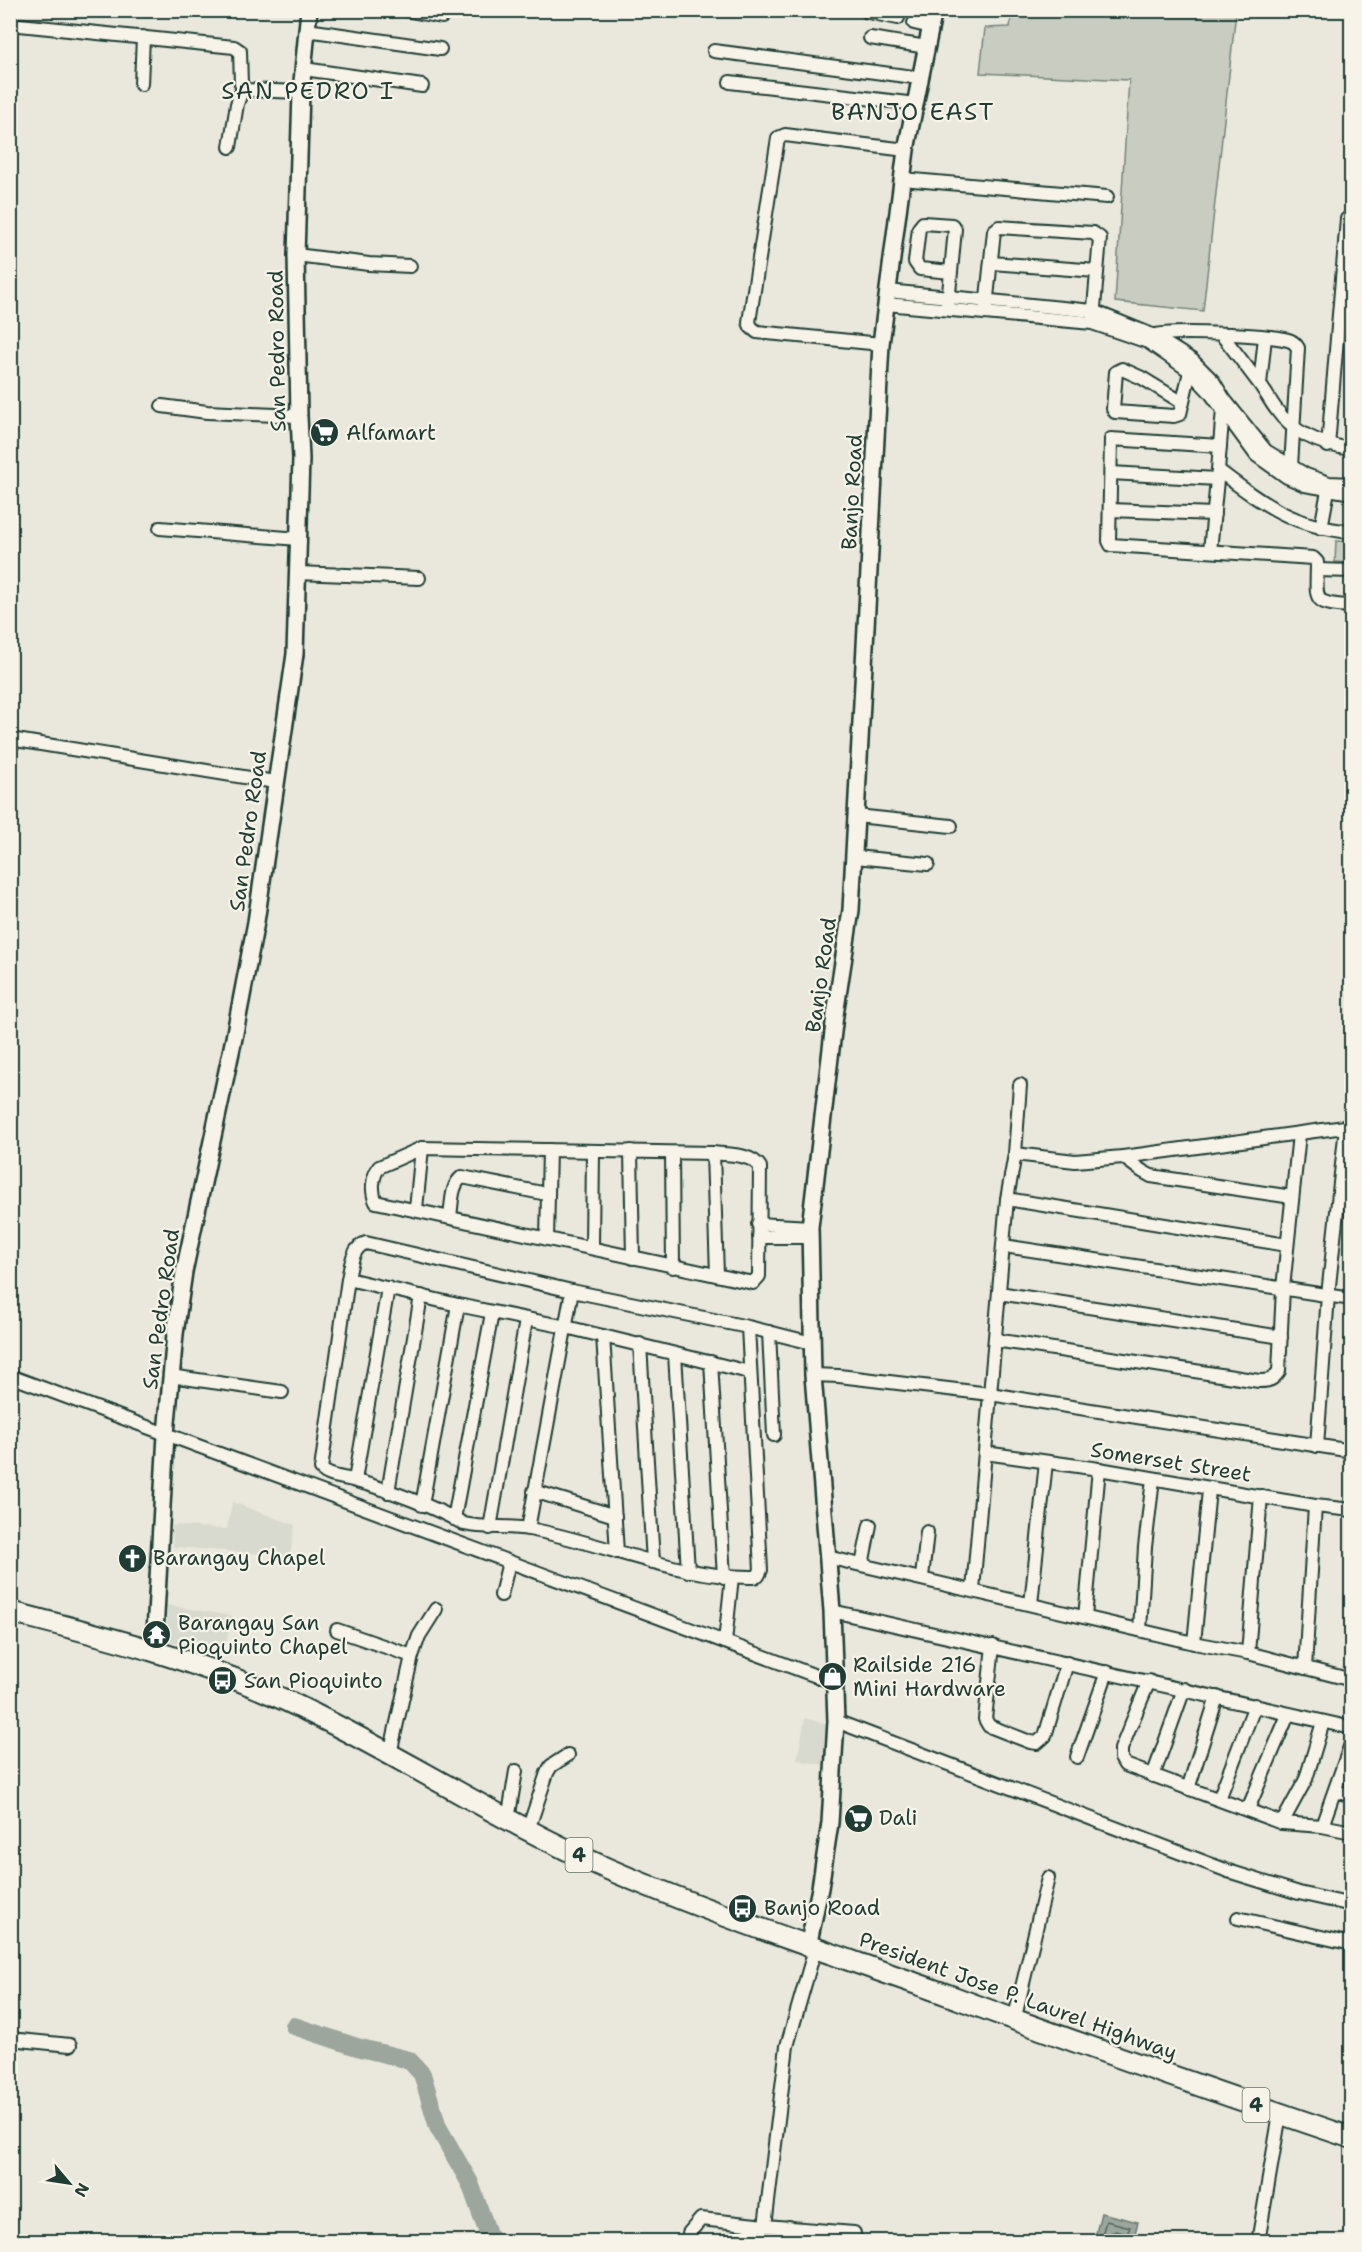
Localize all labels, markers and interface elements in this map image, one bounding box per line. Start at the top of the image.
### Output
district label: SAN PEDRO I [221,75,395,107]
district label: BANJO EAST [831,96,995,128]
street label: San Pedro Road [262,270,292,432]
supermarket icon: Alfamart [309,417,341,449]
place label: Alfamart [346,419,436,447]
street label: Banjo Road [835,433,869,551]
street label: San Pedro Road [223,749,273,913]
street label: Banjo Road [799,916,843,1034]
street label: San Pedro Road [136,1227,186,1391]
street label: Somerset Street [1089,1435,1253,1489]
church icon: Barangay Chapel [116,1542,148,1574]
place label: Barangay Chapel [153,1544,326,1572]
place label: Barangay San Pioquinto Chapel [178,1609,348,1661]
temple icon: Barangay San Pioquinto Chapel [141,1619,173,1651]
place label: Railside 216 Mini Hardware [853,1651,1006,1703]
shop icon: Railside 216 Mini Hardware [816,1661,848,1693]
bus stop icon: San Pioquinto [207,1665,239,1697]
place label: San Pioquinto [244,1667,383,1695]
supermarket icon: Dali [842,1802,874,1834]
place label: Dali [879,1804,918,1832]
road number: 4 [566,1838,592,1872]
bus stop icon: Banjo Road [727,1892,759,1924]
place label: Banjo Road [764,1894,880,1922]
street label: President Jose P. Laurel Highway [855,1925,1181,2067]
road number: 4 [1242,2088,1270,2122]
north arrow [39,2153,99,2213]
text: N [69,2179,94,2201]

